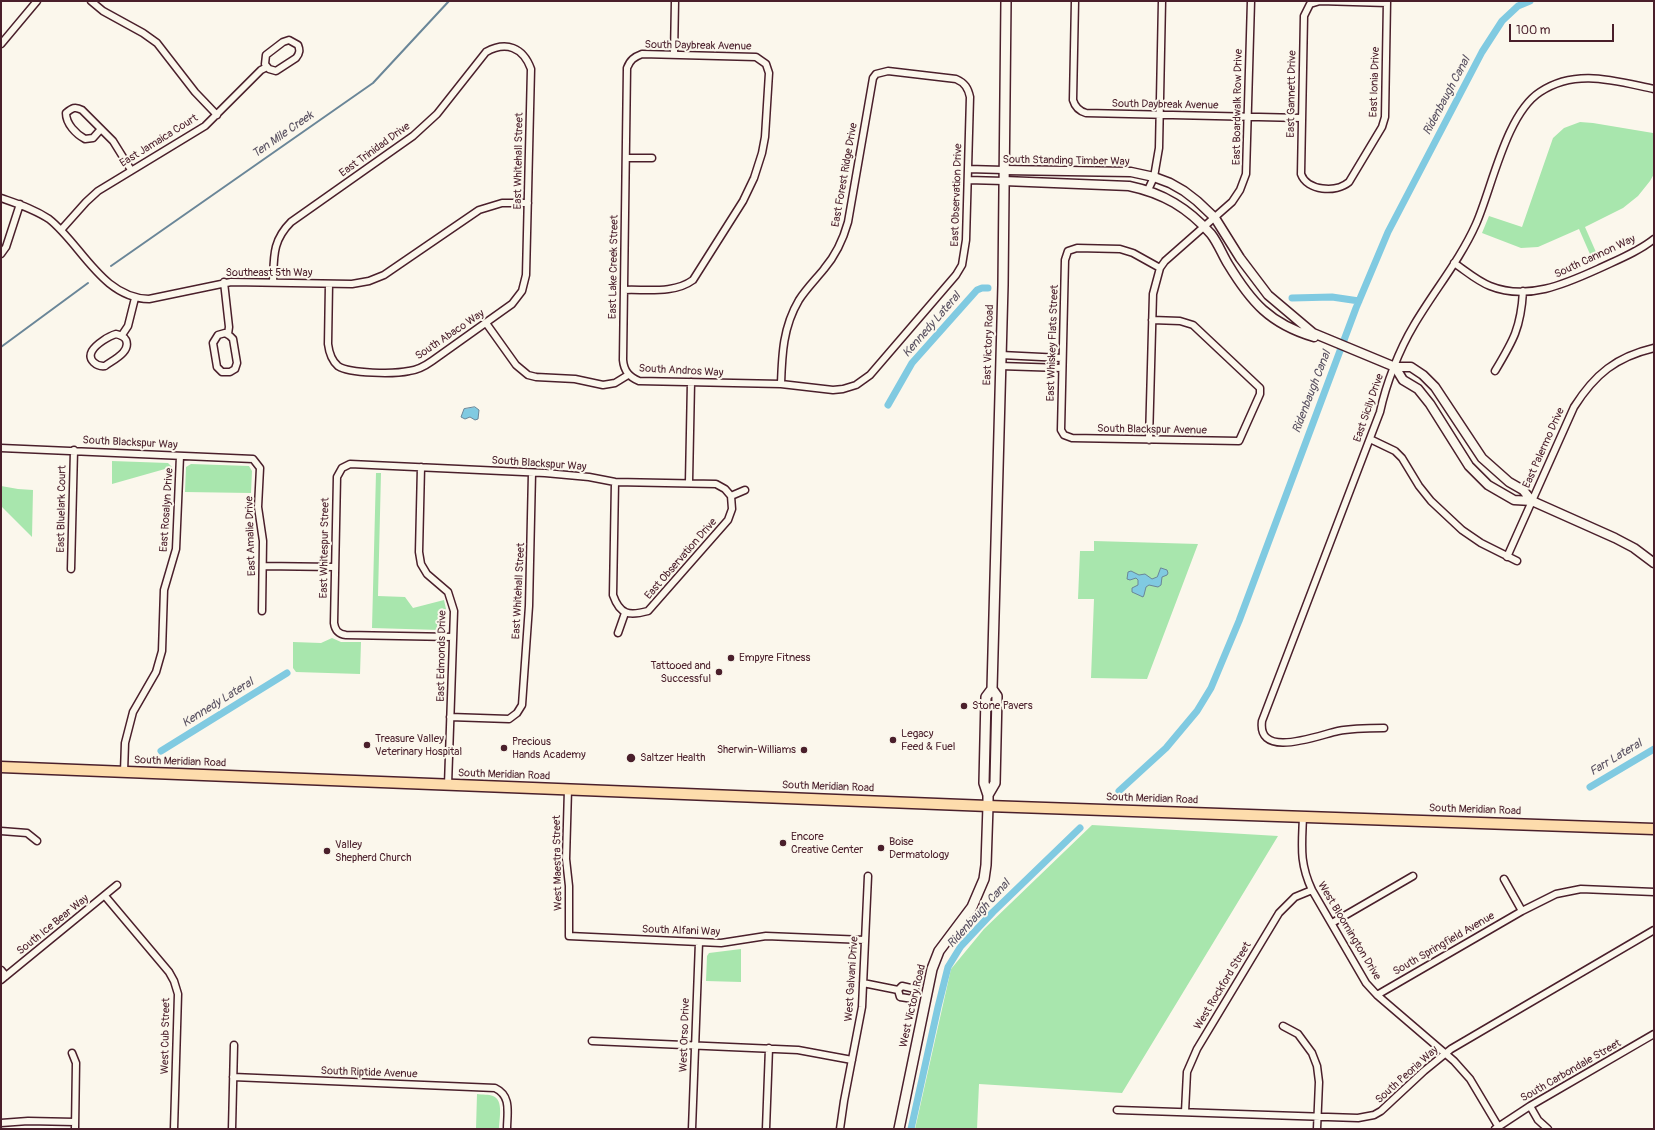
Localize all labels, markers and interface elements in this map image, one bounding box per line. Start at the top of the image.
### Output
scale bar [1511,16,1616,42]
text: 100 m [1516,23,1550,38]
street label: South Daybreak Avenue [644,38,752,54]
street label: East Ionia Drive [1367,46,1383,118]
street label: East Boardwalk Row Drive [1230,49,1246,165]
street label: East Gannett Drive [1285,50,1299,138]
water label: Ridenbaugh Canal [1420,54,1474,138]
street label: South Daybreak Avenue [1111,97,1219,113]
water label: Ten Mile Creek [250,109,316,161]
street label: East Jamaica Court [118,112,200,170]
street label: East Whitehall Street [512,113,526,209]
street label: East Trinidad Drive [337,120,413,180]
street label: East Forest Ridge Drive [829,122,861,228]
street label: East Observation Drive [949,143,965,247]
street label: South Standing Timber Way [1002,153,1130,169]
street label: East Lake Creek Street [606,215,622,319]
street label: South Cannon Way [1552,232,1638,282]
street label: Southeast 5th Way [226,266,312,280]
street label: East Whiskey Flats Street [1044,284,1062,402]
water label: Kennedy Lateral [900,290,964,360]
street label: East Victory Road [981,304,997,386]
street label: South Abaco Way [413,307,487,363]
water label: Ridenbaugh Canal [1290,349,1334,435]
street label: South Andros Way [638,362,724,380]
street label: East Sicily Drive [1351,372,1387,444]
street label: East Palermo Drive [1520,406,1568,490]
street label: South Blackspur Avenue [1097,422,1207,438]
street label: South Blackspur Way [82,434,178,452]
street label: South Blackspur Way [491,454,587,474]
street label: East Bluelark Court [55,465,69,553]
street label: East Rosalyn Drive [157,467,177,553]
street label: East Amalie Drive [243,496,259,576]
street label: East Whitespur Street [318,497,332,599]
street label: East Observation Drive [642,516,720,602]
street label: East Whitehall Street [510,542,528,640]
street label: East Edmonds Drive [435,610,449,702]
place label: Empyre Fitness [739,651,810,665]
marker: Empyre Fitness [726,653,736,663]
place label: Tattooed and Successful [650,659,711,685]
marker: Tattooed and Successful [714,667,724,677]
water label: Kennedy Lateral [180,675,256,731]
place label: Stone Pavers [972,699,1033,713]
marker: Stone Pavers [959,701,969,711]
place label: Legacy Feed & Fuel [901,727,955,753]
place label: Treasure Valley Veterinary Hospital [375,732,462,758]
place label: Precious Hands Academy [512,735,586,761]
marker: Legacy Feed & Fuel [888,735,898,745]
water label: Farr Lateral [1587,737,1645,779]
marker: Treasure Valley Veterinary Hospital [362,740,372,750]
marker: Precious Hands Academy [499,743,509,753]
place label: Sherwin-Williams [717,743,796,757]
marker: Sherwin-Williams [799,745,809,755]
place label: Saltzer Health [640,751,705,765]
marker: Saltzer Health [625,752,637,764]
street label: South Meridian Road [134,754,226,770]
street label: South Meridian Road [458,767,550,783]
street label: South Meridian Road [782,779,874,795]
street label: South Meridian Road [1106,791,1198,807]
street label: South Meridian Road [1429,802,1521,818]
street label: West Maestra Street [551,815,565,911]
place label: Encore Creative Center [791,830,863,856]
place label: Boise Dermatology [889,835,949,861]
place label: Valley Shepherd Church [335,838,411,864]
marker: Encore Creative Center [778,838,788,848]
marker: Boise Dermatology [876,843,886,853]
marker: Valley Shepherd Church [322,846,332,856]
water label: Ridenbaugh Canal [945,877,1013,951]
street label: West Bloomington Drive [1314,879,1384,983]
street label: South Ice Bear Way [14,892,92,958]
street label: South Springfield Avenue [1391,910,1497,978]
street label: South Alfani Way [642,923,720,939]
street label: West Galvani Drive [842,936,862,1022]
street label: West Rockford Street [1192,940,1254,1032]
street label: West Victory Road [897,963,929,1049]
street label: West Cub Street [159,998,173,1074]
street label: West Orso Drive [677,998,693,1072]
street label: South Carbondale Street [1518,1037,1624,1105]
street label: South Peoria Way [1373,1043,1441,1107]
street label: South Riptide Avenue [320,1065,418,1081]

